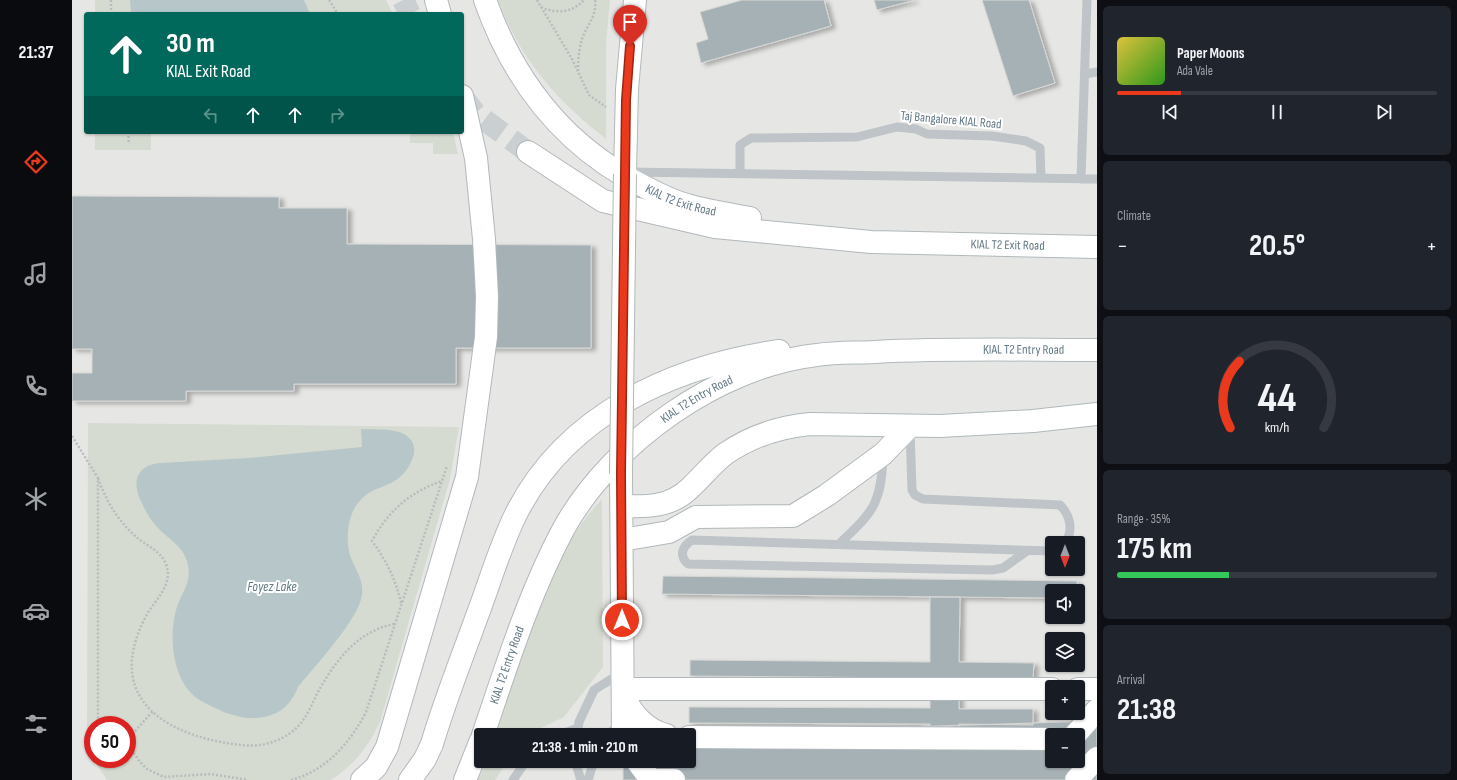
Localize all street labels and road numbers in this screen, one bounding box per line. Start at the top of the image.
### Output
street label: Taj Bangalore KIAL Road [900,108,1002,132]
street label: KIAL T2 Exit Road [643,181,717,220]
street label: KIAL T2 Exit Road [971,236,1045,254]
street label: KIAL T2 Entry Road [983,341,1064,358]
street label: KIAL T2 Entry Road [657,372,735,427]
street label: KIAL T2 Entry Road [486,624,528,706]

